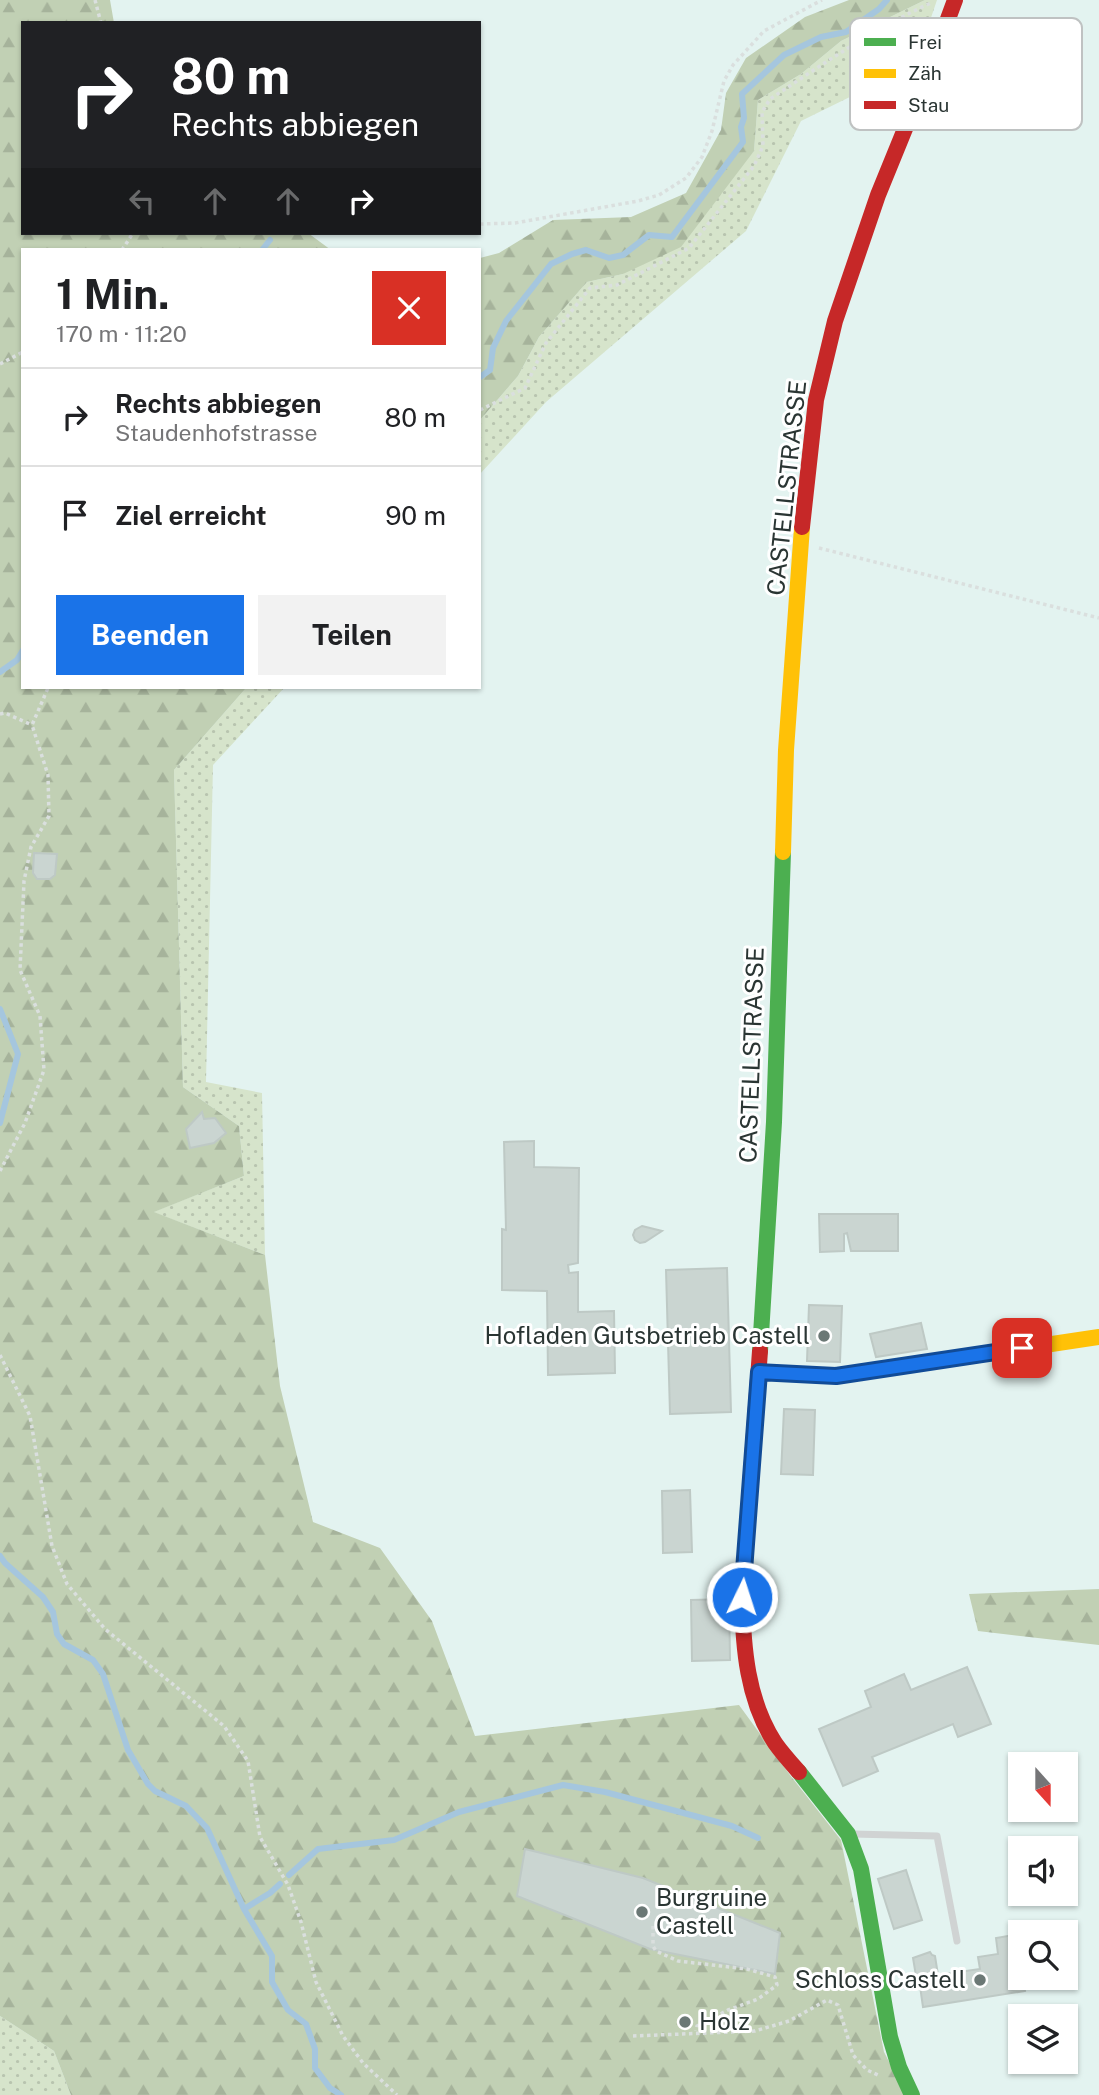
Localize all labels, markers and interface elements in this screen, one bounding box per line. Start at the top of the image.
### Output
legend [850,18,1082,130]
text: Frei [908,31,942,53]
text: 80 m [171,47,290,105]
icon: right [56,49,147,140]
text: Zäh [908,62,942,84]
text: Stau [908,94,949,116]
text: Rechts abbiegen [171,106,419,143]
icon: left [123,182,161,220]
icon: ahead [196,182,234,220]
icon: ahead [269,182,307,220]
icon: right [342,182,380,220]
text: 1 Min. [56,269,170,318]
button: close [372,271,446,345]
text: 170 m · 11:20 [56,320,187,347]
street label: CASTELLSTRASSE [761,379,811,597]
text: Rechts abbiegen [115,388,321,419]
icon: right [56,398,94,436]
text: 80 m [385,402,446,433]
text: Staudenhofstrasse [115,419,317,446]
icon: arrive [56,496,94,534]
text: Ziel erreicht [115,500,267,531]
text: 90 m [385,500,446,531]
button: Beenden [56,595,244,675]
button: Teilen [258,595,446,675]
street label: CASTELLSTRASSE [733,947,769,1163]
pin [992,1318,1052,1378]
place label: Hofladen Gutsbetrieb Castell [485,1321,810,1349]
marker: Hofladen Gutsbetrieb Castell [816,1328,832,1344]
icon: arrive [1003,1329,1041,1367]
position arrow [705,1560,779,1634]
north arrow [1008,1752,1078,1822]
map controls [1008,1752,1078,2074]
button: sound [1008,1836,1078,1906]
place label: Burgruine Castell [656,1883,767,1939]
marker: Burgruine Castell [634,1904,650,1920]
button: search [1008,1920,1078,1990]
place label: Schloss Castell [795,1965,966,1993]
marker: Schloss Castell [972,1972,988,1988]
button: layers [1008,2004,1078,2074]
place label: Holz [699,2007,750,2035]
marker: Holz [677,2014,693,2030]

